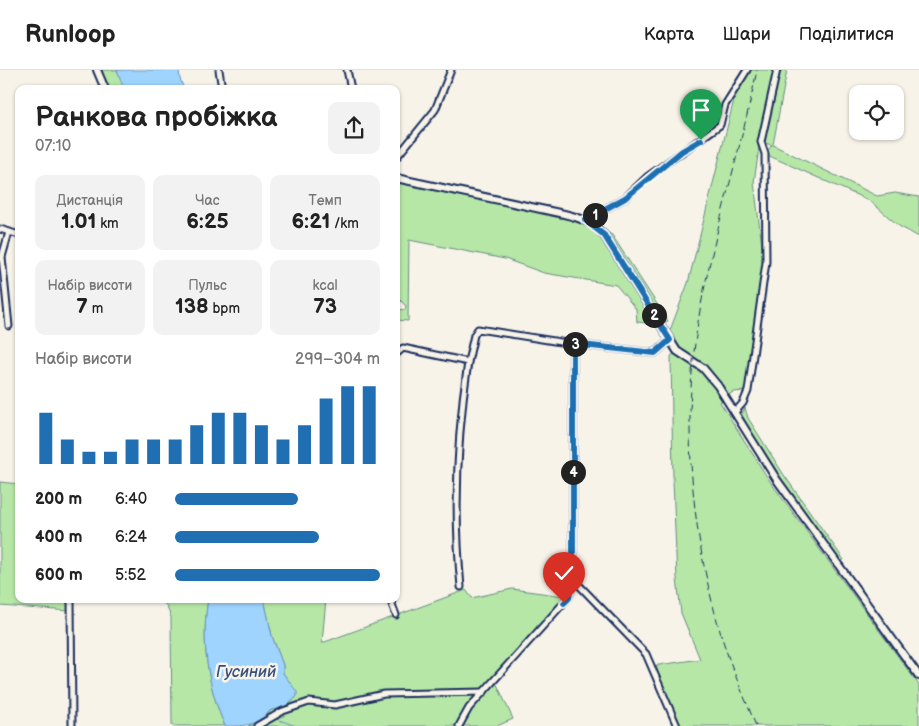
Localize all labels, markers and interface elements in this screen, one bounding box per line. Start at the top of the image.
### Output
text: Runloop [25,20,115,49]
text: Карта [644,24,694,45]
text: Шари [722,24,771,45]
text: Поділитися [799,24,894,45]
map controls [849,85,904,140]
button: locate [849,85,904,140]
pin [680,89,722,140]
icon: arrive [687,96,715,124]
text: Ранкова пробіжка [35,101,277,134]
button: share [328,102,380,154]
text: 07:10 [35,137,71,156]
text: Дистанція [57,192,123,209]
text: Час [195,192,220,209]
text: Темп [309,192,342,209]
pin: 1 [582,202,608,228]
text: 1 [593,207,598,224]
text: 1.01 [61,209,96,234]
text: 6:25 [186,209,229,234]
text: 6:21 [292,209,330,234]
text: km [96,215,119,232]
text: /km [330,215,359,232]
text: Набір висоти [47,277,132,294]
text: Пульс [188,277,227,294]
text: kcal [313,277,338,294]
text: 7 [76,294,88,319]
text: 138 [175,294,209,319]
text: 73 [313,294,337,319]
text: m [88,300,103,317]
text: bpm [209,300,240,317]
pin: 2 [642,302,666,328]
text: 2 [650,307,659,324]
pin: 3 [562,332,588,356]
text: 3 [571,336,580,353]
text: Набір висоти [35,350,132,369]
text: 299–304 m [295,350,380,369]
pin: 4 [560,460,586,484]
text: 4 [569,464,578,481]
text: 200 m [35,490,82,509]
text: 6:40 [115,490,147,509]
text: 400 m [35,528,82,547]
text: 6:24 [115,528,147,547]
pin [543,552,585,603]
icon: check [550,559,578,587]
text: 600 m [35,566,83,585]
text: 5:52 [115,566,146,585]
water label: Гусиний [216,663,276,682]

